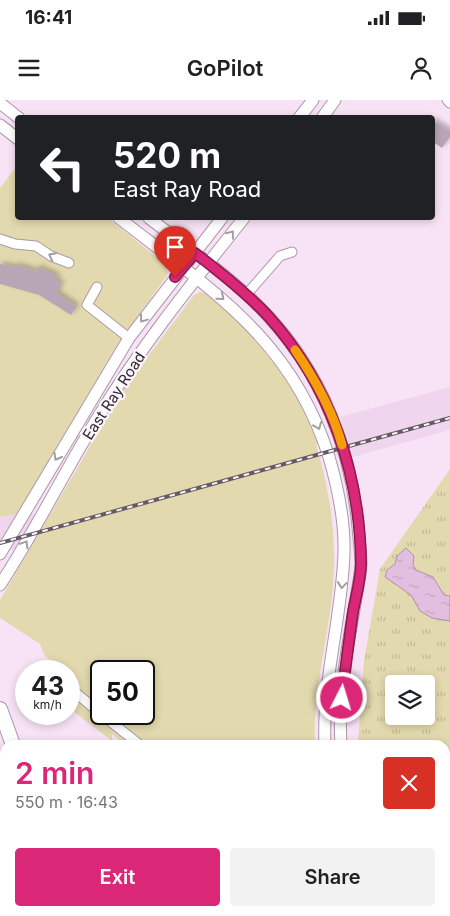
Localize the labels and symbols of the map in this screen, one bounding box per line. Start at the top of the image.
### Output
pin [154,226,196,277]
one-way arrow [226,231,234,240]
one-way arrow [49,252,58,262]
one-way arrow [216,292,225,301]
one-way arrow [140,313,149,323]
street label: East Ray Road [78,348,149,443]
one-way arrow [312,421,322,430]
one-way arrow [54,451,64,460]
one-way arrow [19,540,29,549]
one-way arrow [336,581,347,589]
speed limit sign: 50 [90,660,155,725]
position arrow [315,671,367,723]

